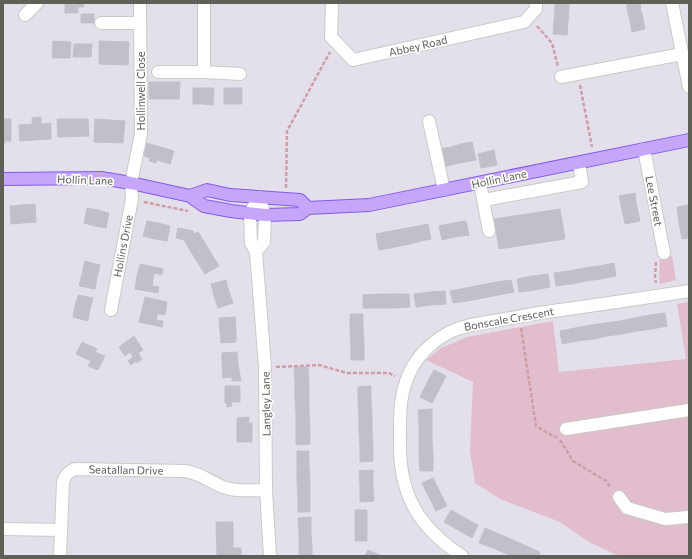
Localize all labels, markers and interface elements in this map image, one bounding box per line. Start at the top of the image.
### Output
street label: Abbey Road [387,32,448,59]
street label: Hollinwell Close [134,51,147,131]
street label: Hollin Lane [470,166,528,191]
street label: Hollin Lane [57,172,113,187]
street label: Lee Street [643,175,666,228]
street label: Hollins Drive [110,213,135,278]
street label: Bonscale Crescent [463,304,556,333]
street label: Langley Lane [258,371,273,436]
street label: Seatallan Drive [89,462,164,477]

